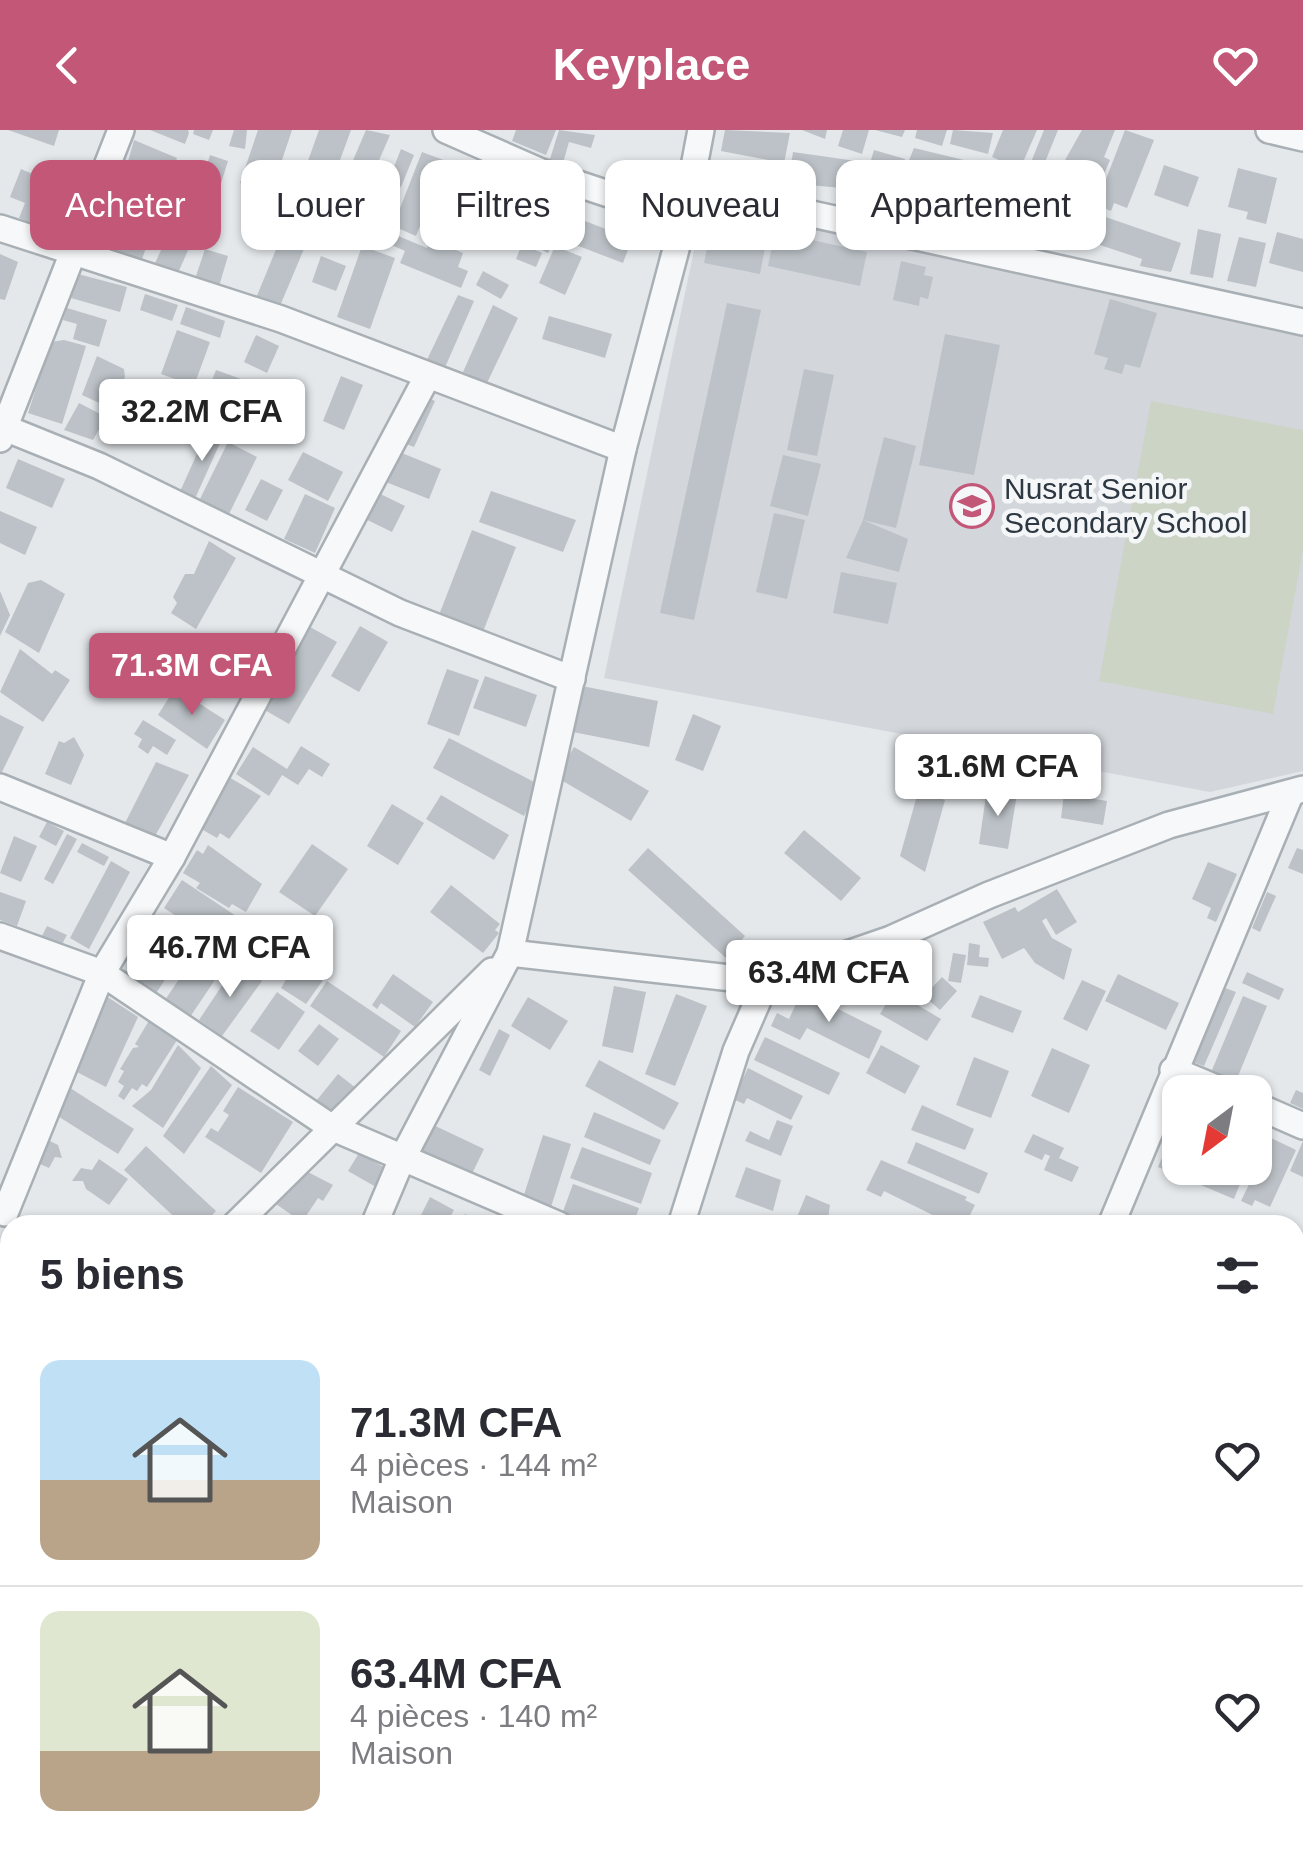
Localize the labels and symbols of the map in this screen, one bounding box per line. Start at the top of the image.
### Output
pin: 32.2M CFA [88,379,316,464]
place label: Nusrat Senior Secondary School [1004,472,1248,539]
school or university icon: Nusrat Senior Secondary School [949,483,995,529]
pin: 71.3M CFA [78,633,306,718]
pin: 31.6M CFA [884,734,1112,819]
pin: 46.7M CFA [116,915,344,1000]
pin: 63.4M CFA [715,940,943,1025]
north arrow [1162,1075,1272,1185]

